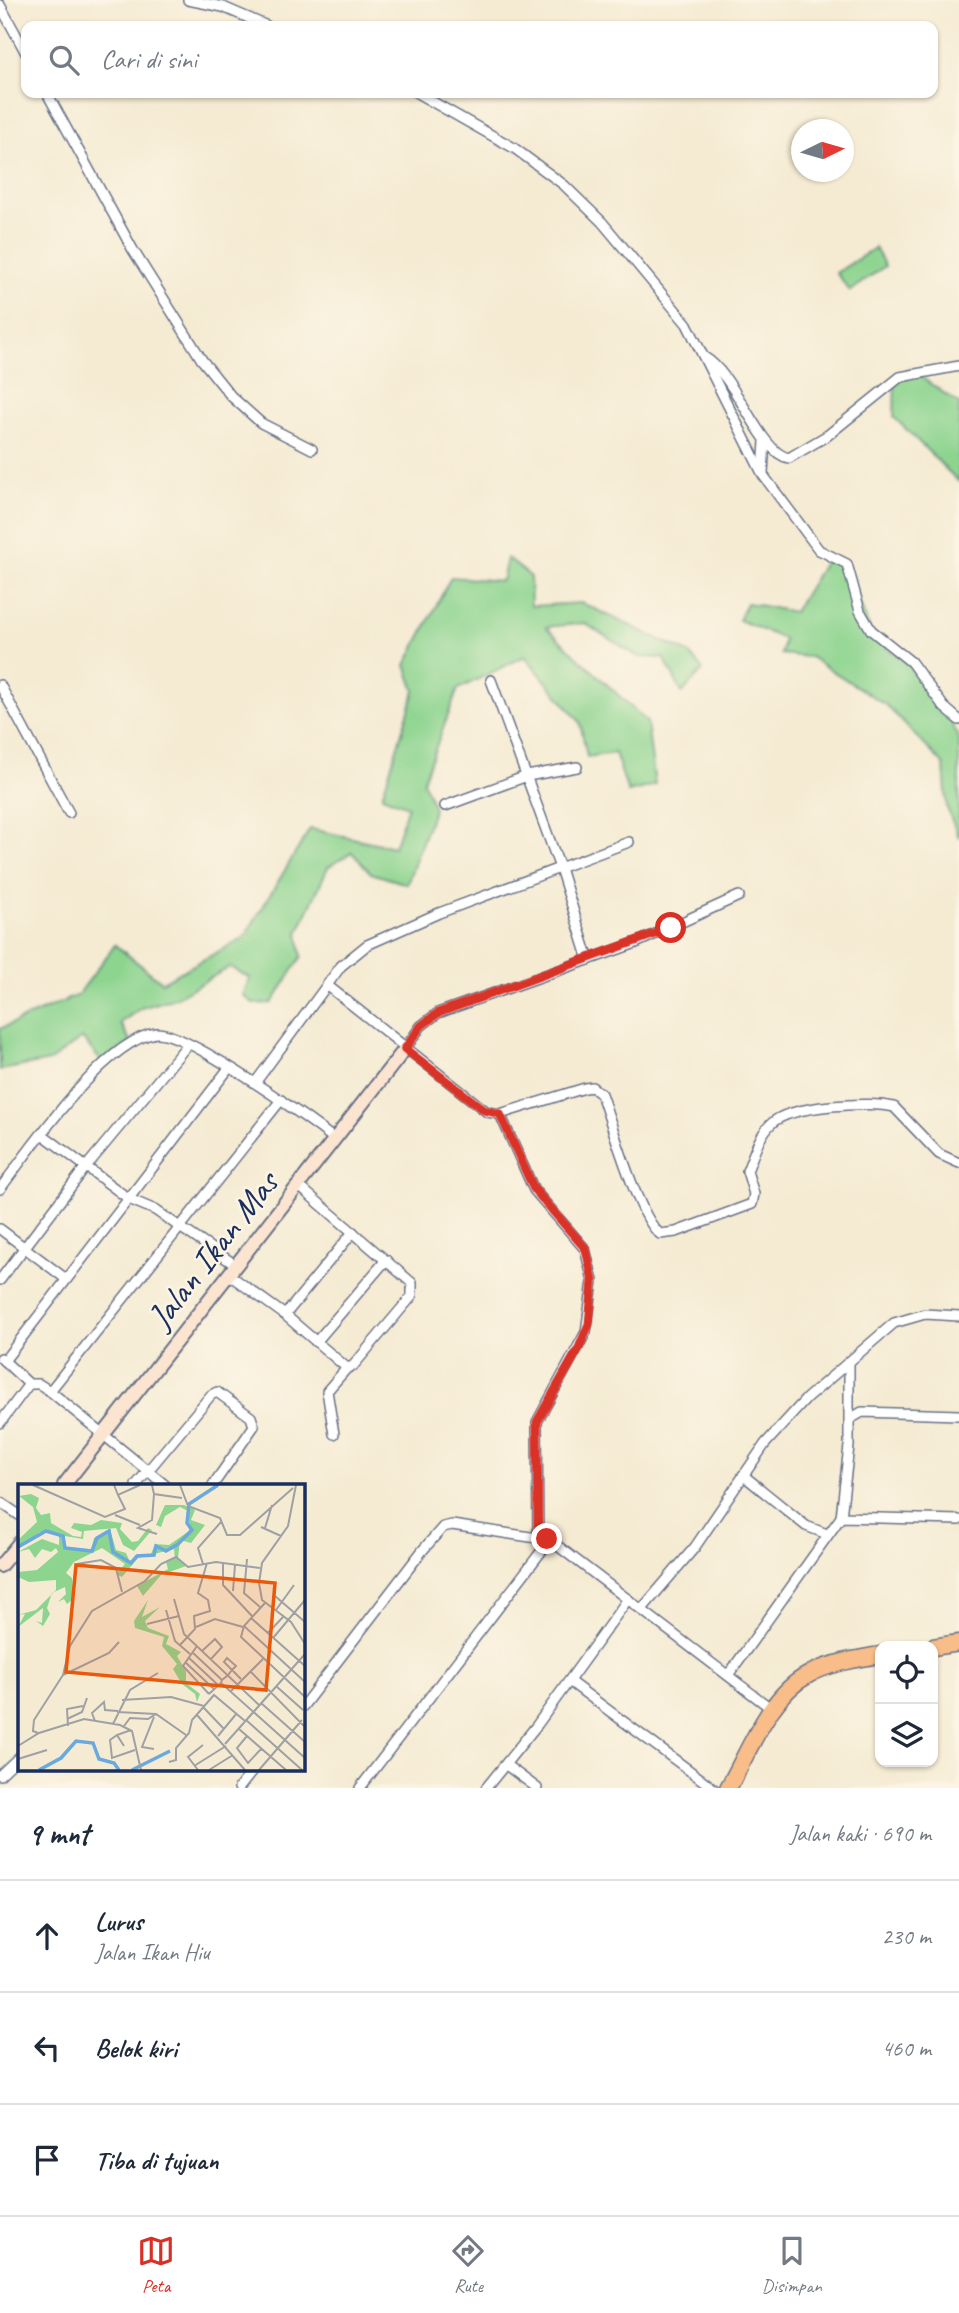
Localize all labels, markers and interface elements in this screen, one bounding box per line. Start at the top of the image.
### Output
search box [21,21,938,98]
icon: search [45,41,83,79]
text: Cari di sini [101,43,197,76]
north arrow [791,119,854,182]
route start [655,912,686,943]
street label: Jalan Ikan Mas [136,1160,290,1339]
inset map [18,1484,304,1770]
route end [531,1523,562,1554]
map controls [875,1641,938,1767]
button: locate [875,1641,938,1704]
button: layers [875,1704,938,1767]
text: 9 mnt [28,1815,89,1853]
text: Jalan kaki · 690 m [789,1819,931,1848]
text: Lurus [95,1905,143,1938]
icon: ahead [28,1917,66,1955]
text: 230 m [882,1922,931,1951]
text: Jalan Ikan Hiu [95,1938,210,1967]
icon: left [28,2029,66,2067]
text: Belok kiri [95,2032,177,2065]
text: 460 m [882,2034,931,2063]
icon: arrive [28,2141,66,2179]
text: Tiba di tujuan [95,2144,219,2177]
tab: Peta [137,2232,175,2298]
tab: Rute [449,2232,487,2298]
tab: Disimpan [762,2232,822,2298]

